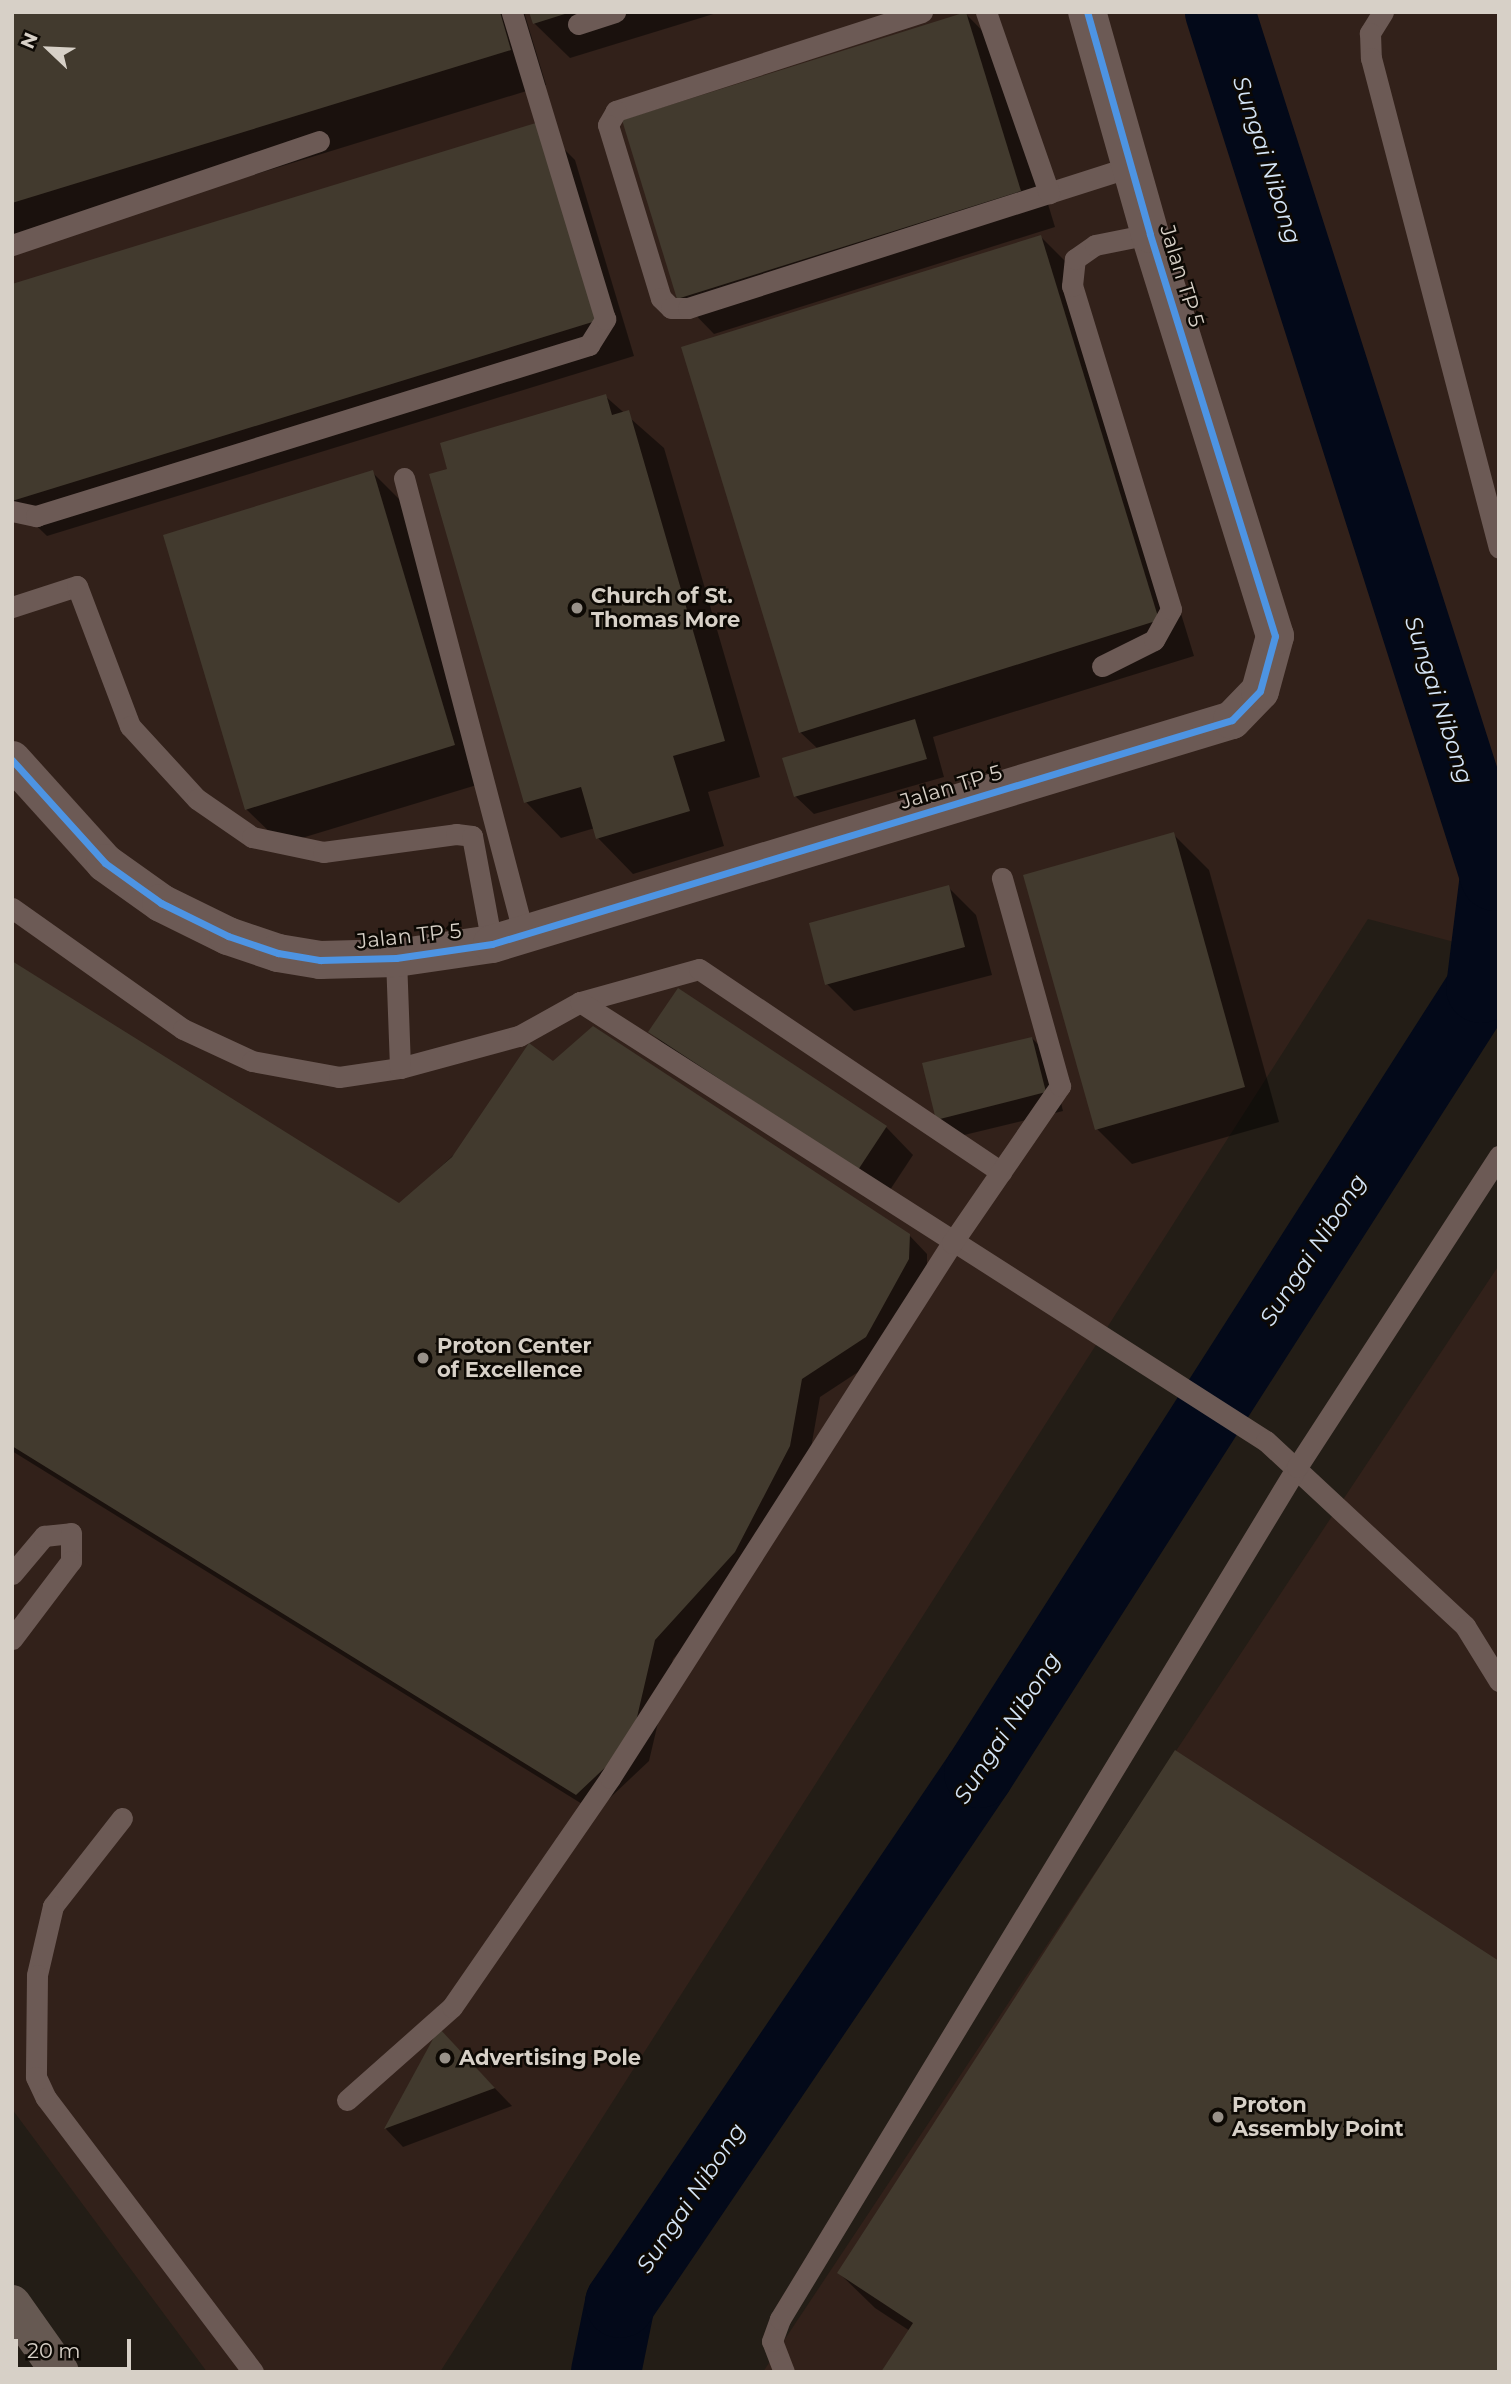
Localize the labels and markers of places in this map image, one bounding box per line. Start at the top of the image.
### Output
place label: Church of St. Thomas More [591,583,740,633]
marker: Church of St. Thomas More [569,600,585,616]
place label: Proton Center of Excellence [437,1333,591,1383]
marker: Proton Center of Excellence [415,1350,431,1366]
place label: Advertising Pole [459,2045,641,2071]
marker: Advertising Pole [437,2050,453,2066]
place label: Proton Assembly Point [1232,2092,1404,2142]
marker: Proton Assembly Point [1210,2109,1226,2125]

